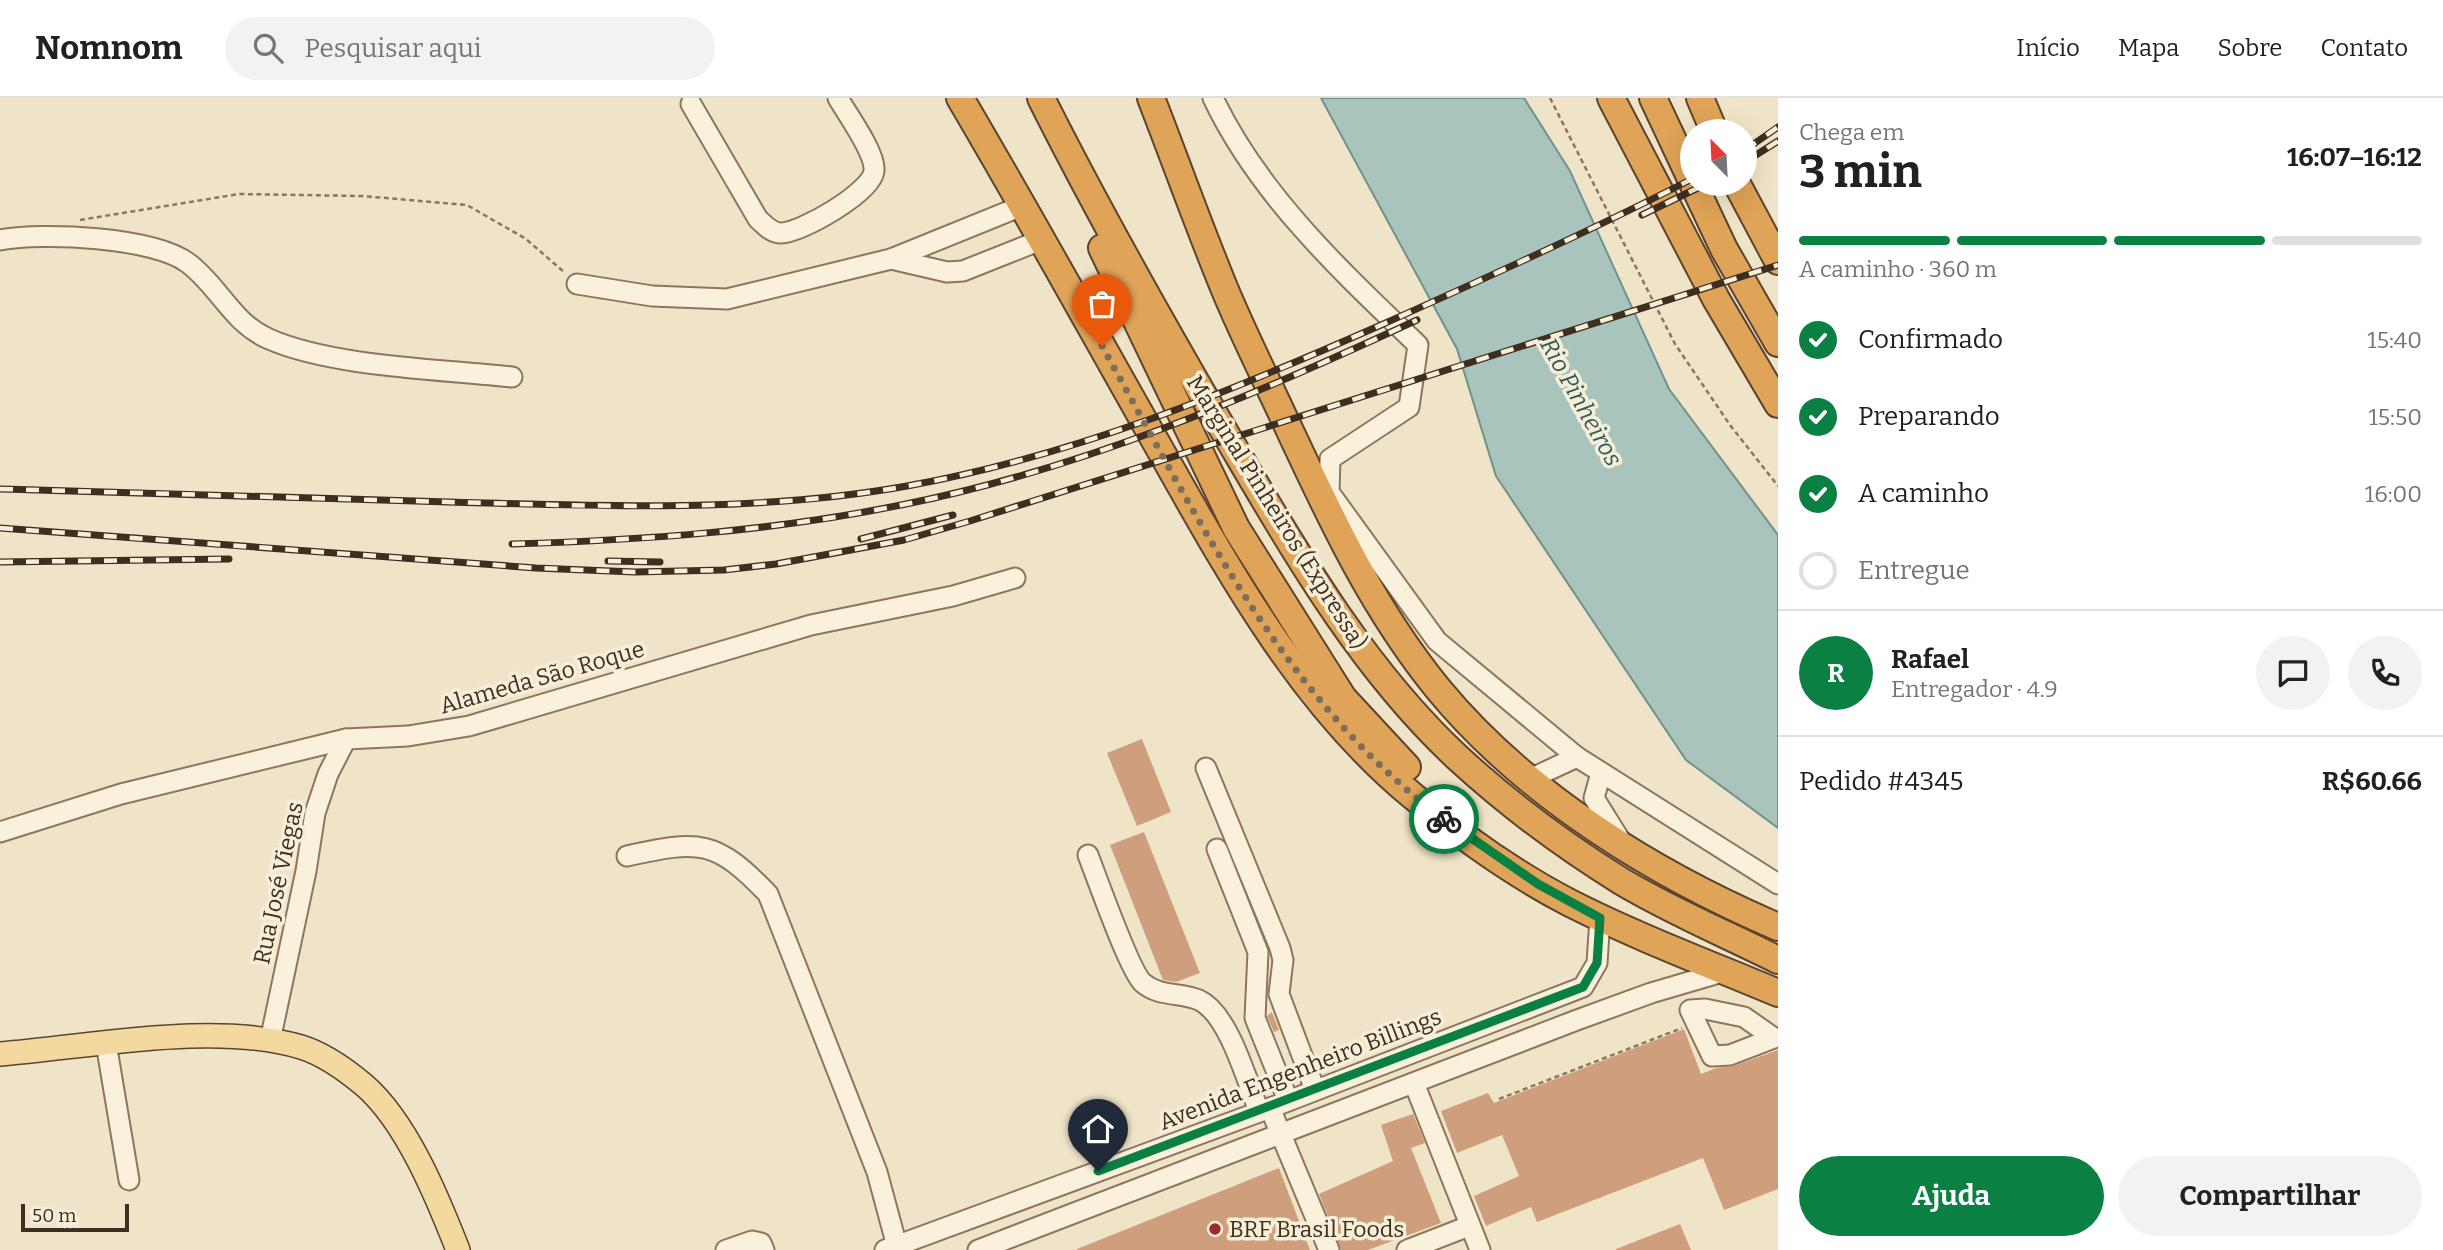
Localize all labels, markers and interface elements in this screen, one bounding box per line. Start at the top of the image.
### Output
search box [225,17,715,80]
text: Nomnom [35,28,183,68]
icon: search [249,29,287,67]
text: Pesquisar aqui [305,33,482,64]
text: Início [2016,34,2080,62]
text: Mapa [2118,34,2179,62]
text: Sobre [2217,34,2282,62]
text: Contato [2320,34,2408,62]
text: Chega em [1799,118,1904,146]
north arrow [1680,119,1757,196]
map controls [1680,119,1757,196]
text: 16:07–16:12 [2287,142,2422,173]
text: 3 min [1799,144,1922,199]
text: A caminho · 360 m [1799,255,1997,283]
pin [1072,274,1132,346]
icon: bag [1083,285,1121,323]
icon: check [1799,321,1837,359]
text: Confirmado [1858,324,2003,355]
text: 15:40 [2367,326,2422,354]
water label: Rio Pinheiros [1534,333,1628,471]
street label: Marginal Pinheiros (Expressa) [1181,370,1373,654]
icon: check [1799,398,1837,436]
text: Preparando [1858,401,2000,432]
text: 15:50 [2369,403,2422,431]
icon: check [1799,475,1837,513]
text: A caminho [1858,478,1989,509]
text: 16:00 [2365,480,2422,508]
text: Entregue [1858,555,1970,586]
street label: Alameda São Roque [436,634,648,720]
button: chat [2256,636,2330,710]
button: phone [2348,636,2422,710]
text: Rafael [1891,644,1969,675]
text: R [1827,658,1845,689]
text: Entregador · 4.9 [1891,675,2058,703]
text: Pedido #4345 [1799,766,1964,797]
text: R$60.66 [2322,766,2422,797]
courier [1409,784,1479,854]
street label: Rua José Viegas [247,799,309,967]
icon: bike [1425,800,1463,838]
street label: Avenida Engenheiro Billings [1155,1002,1445,1136]
pin [1068,1099,1128,1171]
icon: home [1079,1110,1117,1148]
button: Ajuda [1799,1156,2104,1236]
button: Compartilhar [2118,1156,2422,1236]
scale bar [21,1201,130,1233]
text: 50 m [32,1204,76,1227]
place label: BRF Brasil Foods [1229,1215,1404,1243]
marker: BRF Brasil Foods [1207,1221,1223,1237]

